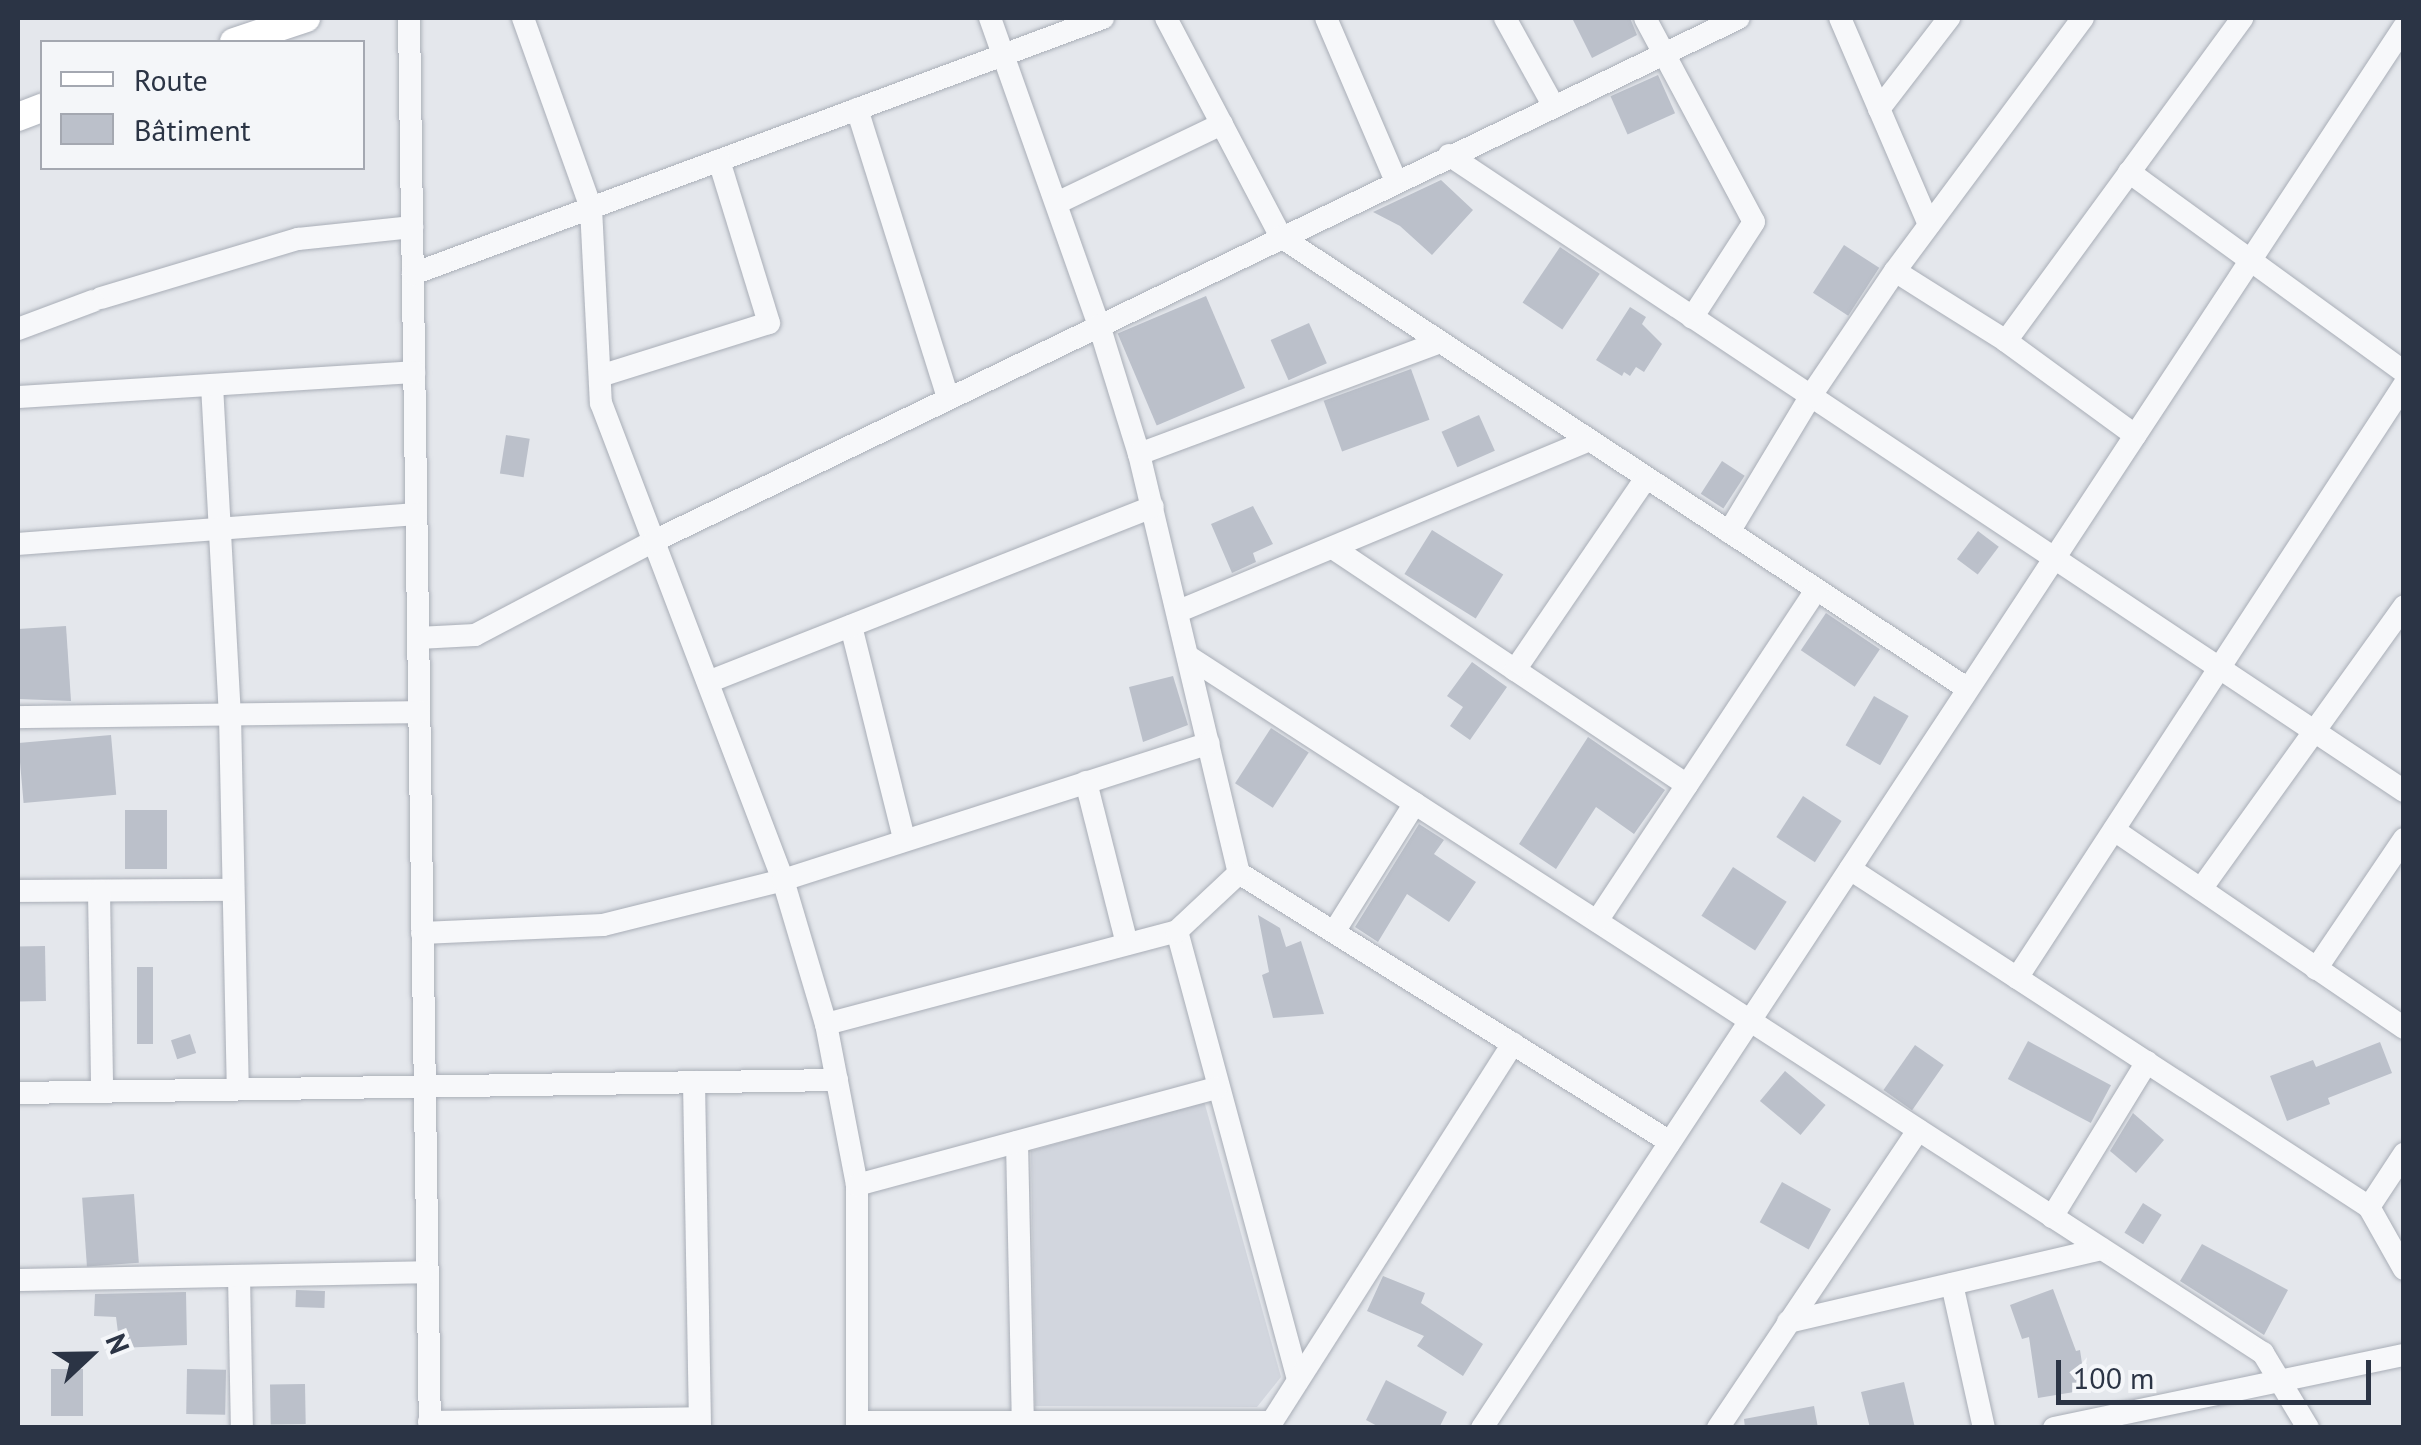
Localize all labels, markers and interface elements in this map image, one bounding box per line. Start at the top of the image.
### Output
legend [40,40,365,170]
text: Route [134,60,208,99]
text: Bâtiment [134,110,251,149]
north arrow [40,1305,140,1405]
text: N [98,1328,139,1359]
scale bar [2061,1340,2376,1402]
text: 100 m [2073,1358,2154,1397]

